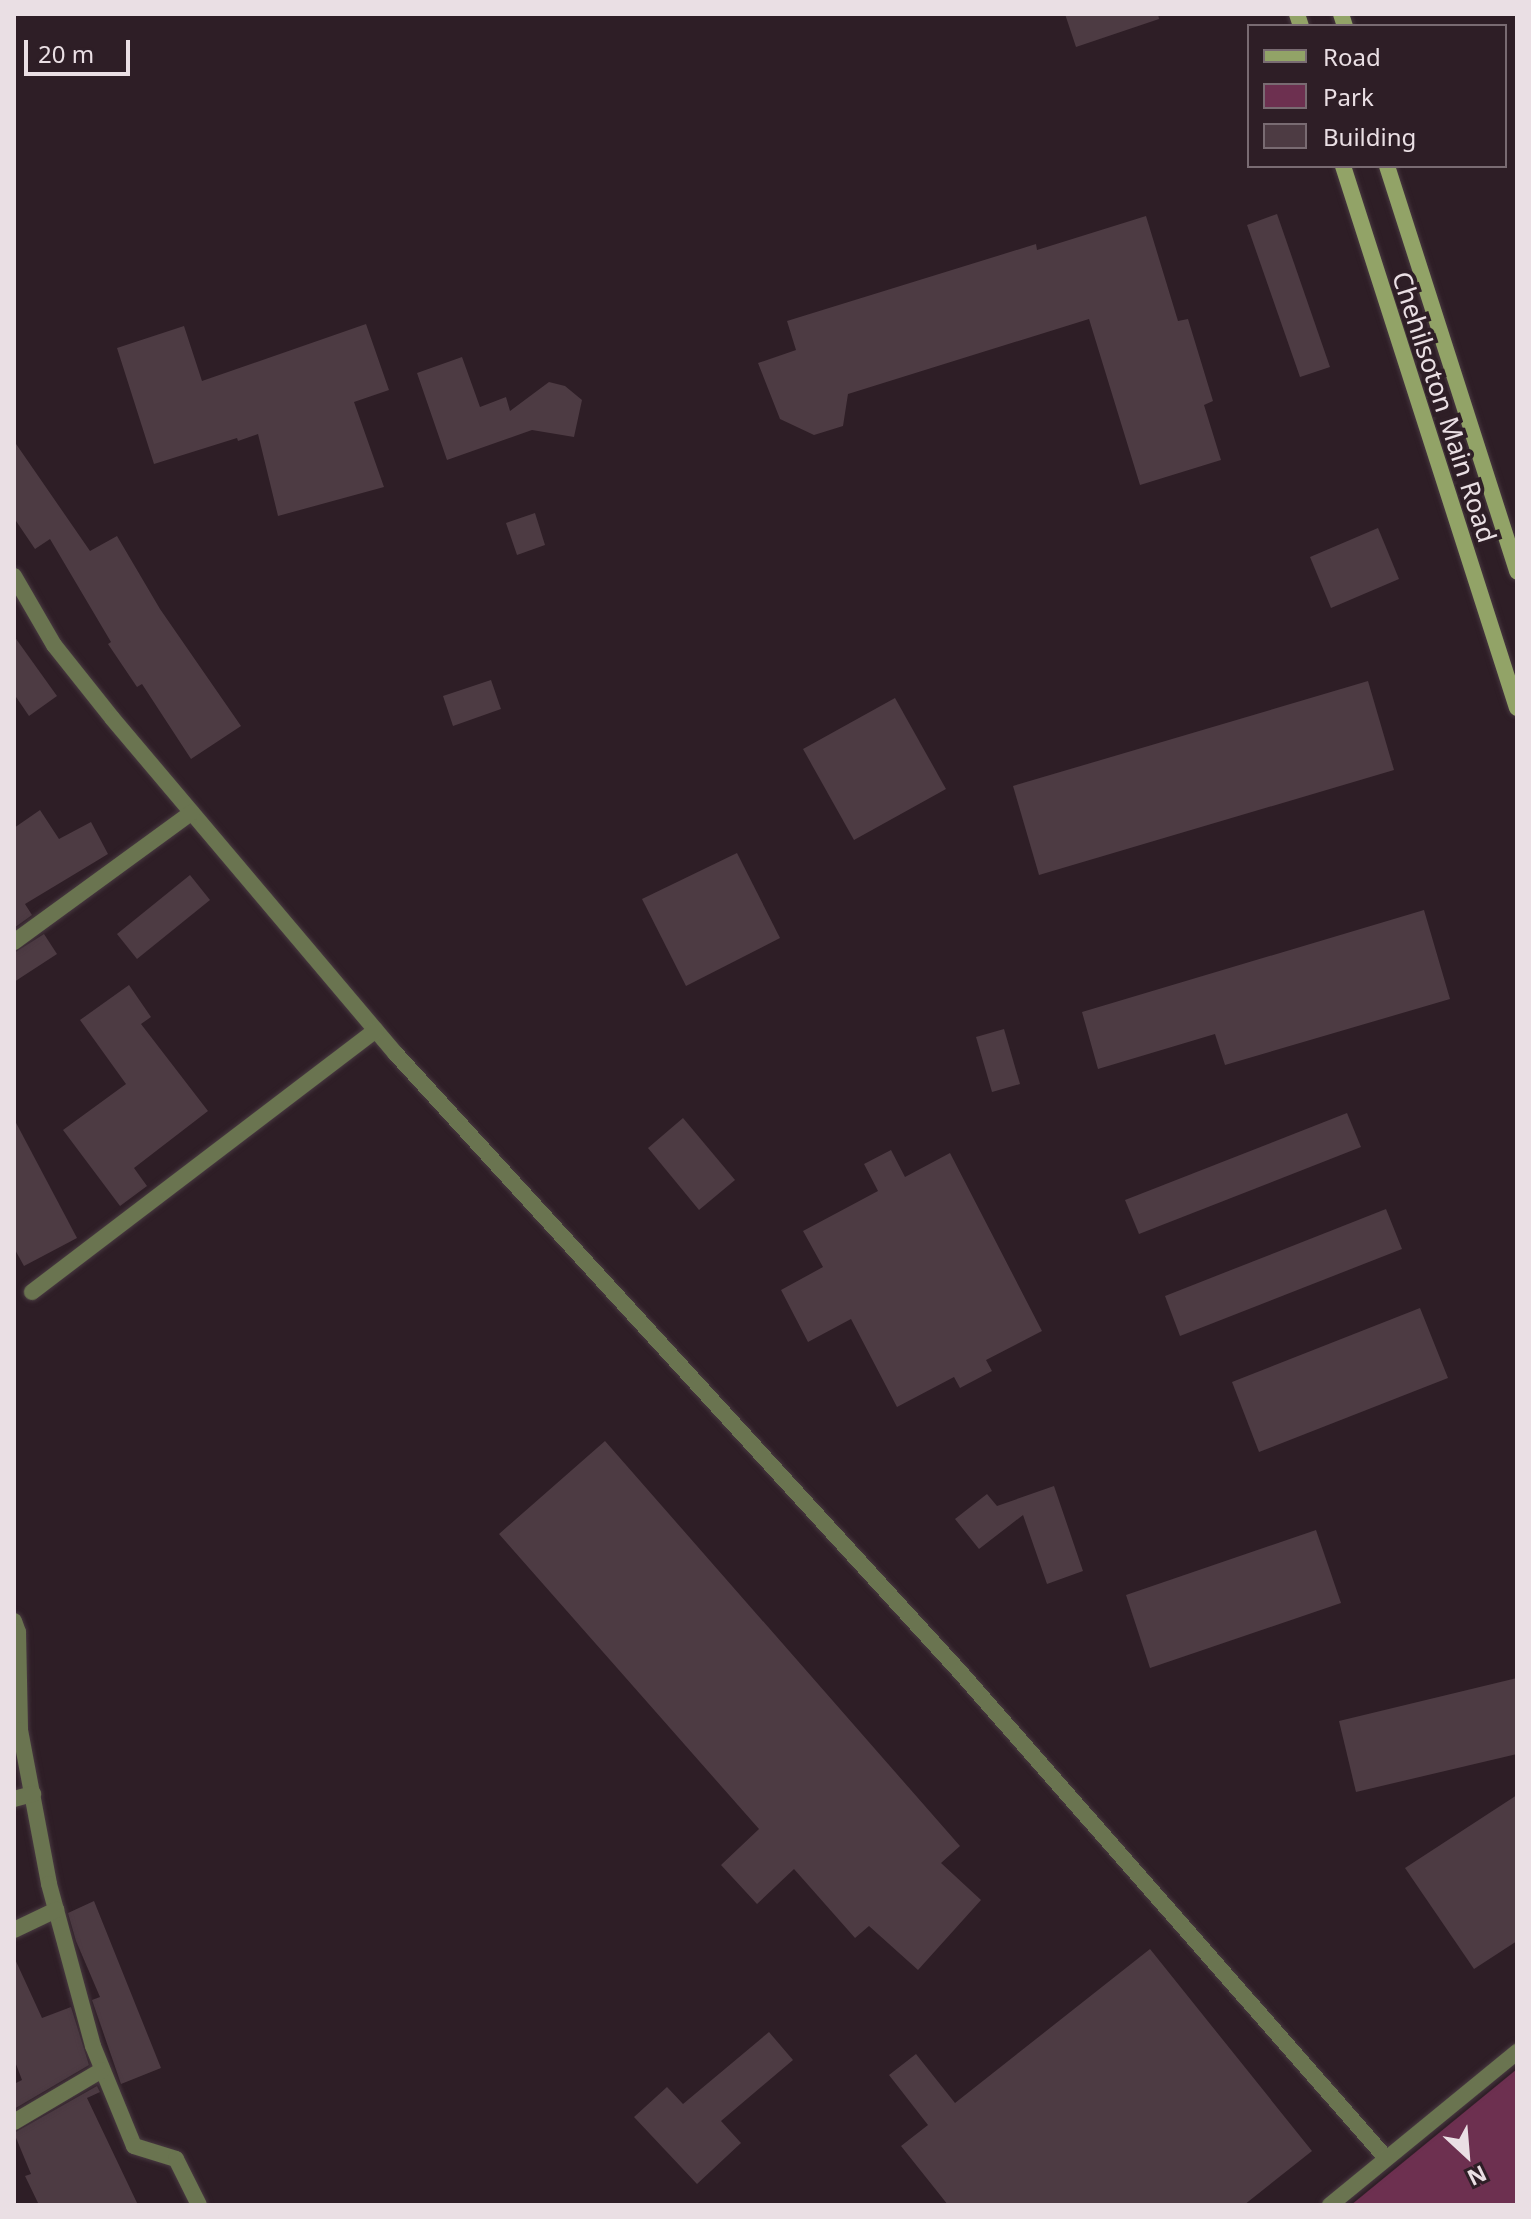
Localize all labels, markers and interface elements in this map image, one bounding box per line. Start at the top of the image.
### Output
scale bar [28,24,134,74]
legend [1247,24,1507,168]
text: 20 m [38,37,94,70]
text: Road [1323,40,1381,73]
text: Park [1323,80,1374,113]
text: Building [1323,120,1416,153]
street label: Chehilsoton Main Road [1385,268,1503,546]
north arrow [1427,2115,1507,2195]
text: N [1463,2159,1492,2194]

